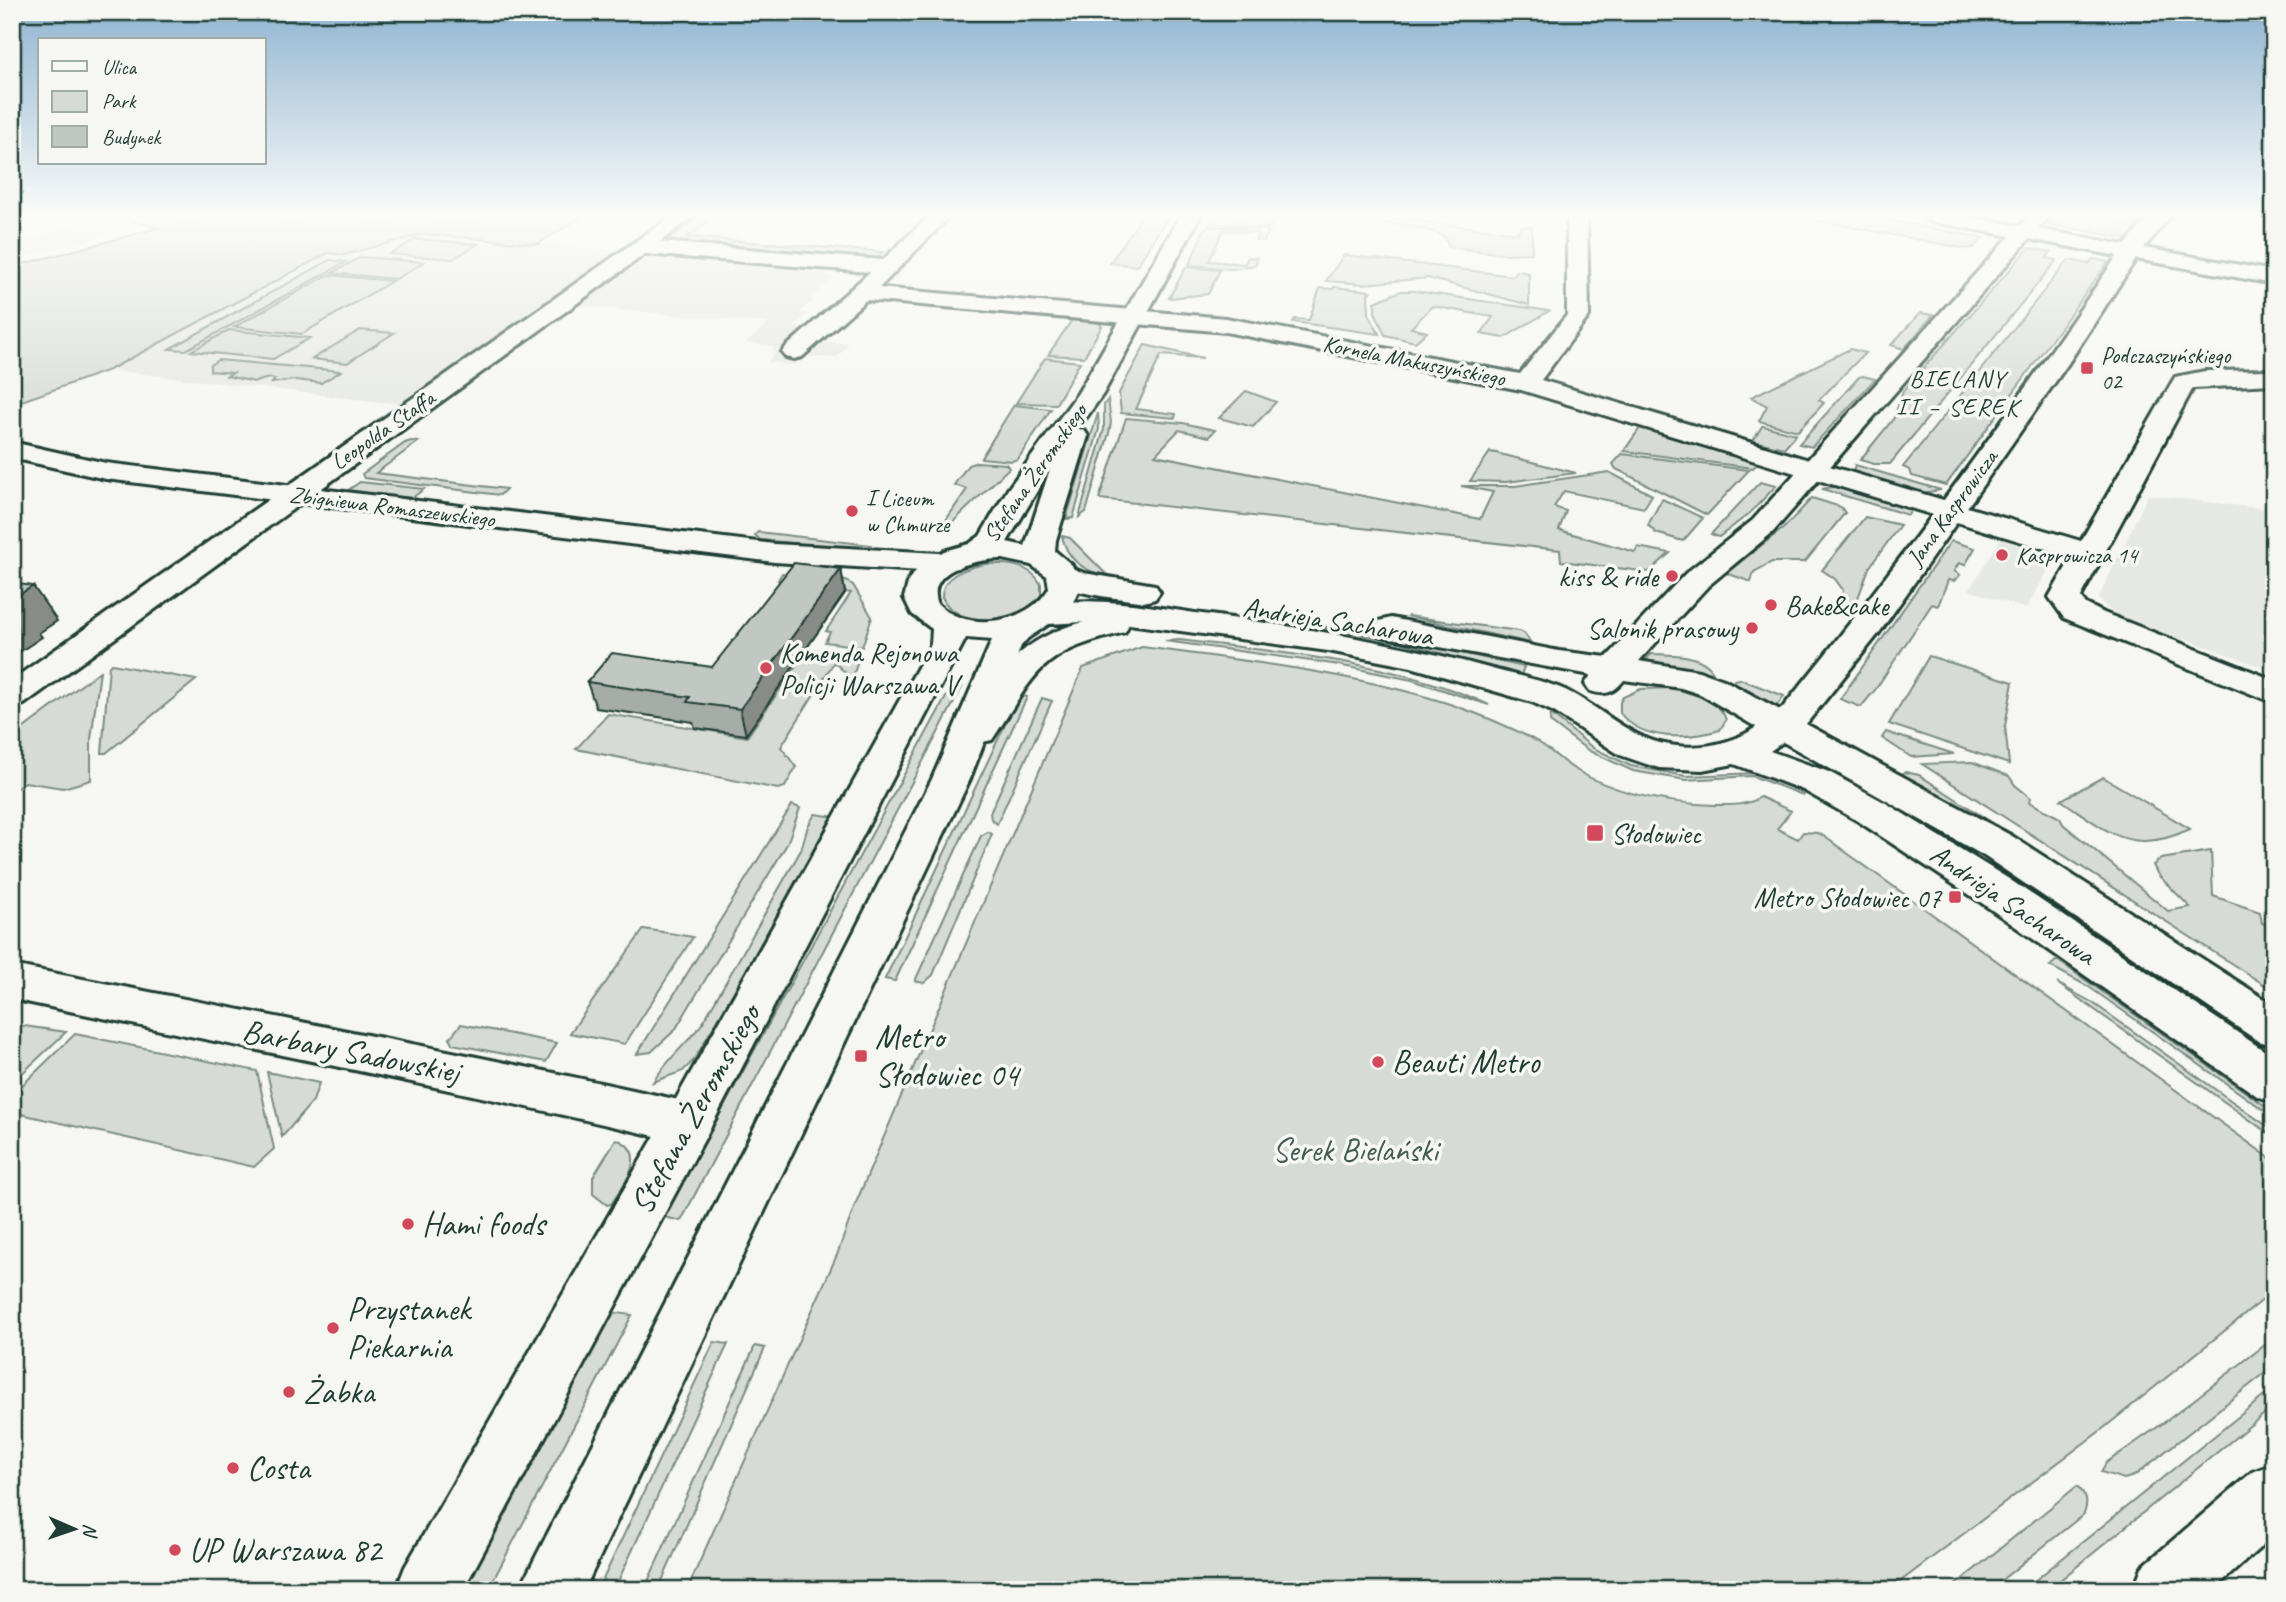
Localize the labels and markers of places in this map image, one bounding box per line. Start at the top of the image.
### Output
place label: Podczaszyńskiego 02 [2101,341,2232,396]
marker: Podczaszyńskiego 02 [2079,360,2095,376]
place label: I Liceum w Chmurze [866,484,951,539]
marker: I Liceum w Chmurze [844,503,860,519]
place label: Kasprowicza 14 [2016,541,2140,570]
marker: Kasprowicza 14 [1994,547,2010,563]
place label: kiss & ride [1558,559,1660,594]
marker: kiss & ride [1664,568,1680,584]
place label: Bake&cake [1785,588,1890,623]
marker: Bake&cake [1763,597,1779,613]
place label: Salonik prasowy [1587,611,1740,646]
marker: Salonik prasowy [1744,620,1760,636]
place label: Komenda Rejonowa Policji Warszawa V [780,635,963,702]
marker: Komenda Rejonowa Policji Warszawa V [758,660,774,676]
place label: Słodowiec [1611,816,1702,851]
marker: Słodowiec [1585,823,1605,843]
place label: Metro Słodowiec 07 [1754,880,1942,915]
marker: Metro Słodowiec 07 [1947,889,1963,905]
place label: Metro Słodowiec 04 [875,1016,1022,1096]
place label: Beauti Metro [1392,1041,1541,1083]
marker: Metro Słodowiec 04 [853,1048,869,1064]
marker: Beauti Metro [1370,1054,1386,1070]
place label: Hami foods [422,1203,548,1245]
marker: Hami foods [400,1216,416,1232]
place label: Przystanek Piekarnia [347,1288,473,1368]
marker: Przystanek Piekarnia [325,1320,341,1336]
place label: Żabka [303,1371,376,1413]
marker: Żabka [281,1384,297,1400]
place label: Costa [247,1447,311,1489]
marker: Costa [225,1460,241,1476]
place label: UP Warszawa 82 [189,1529,385,1571]
marker: UP Warszawa 82 [167,1542,183,1558]

